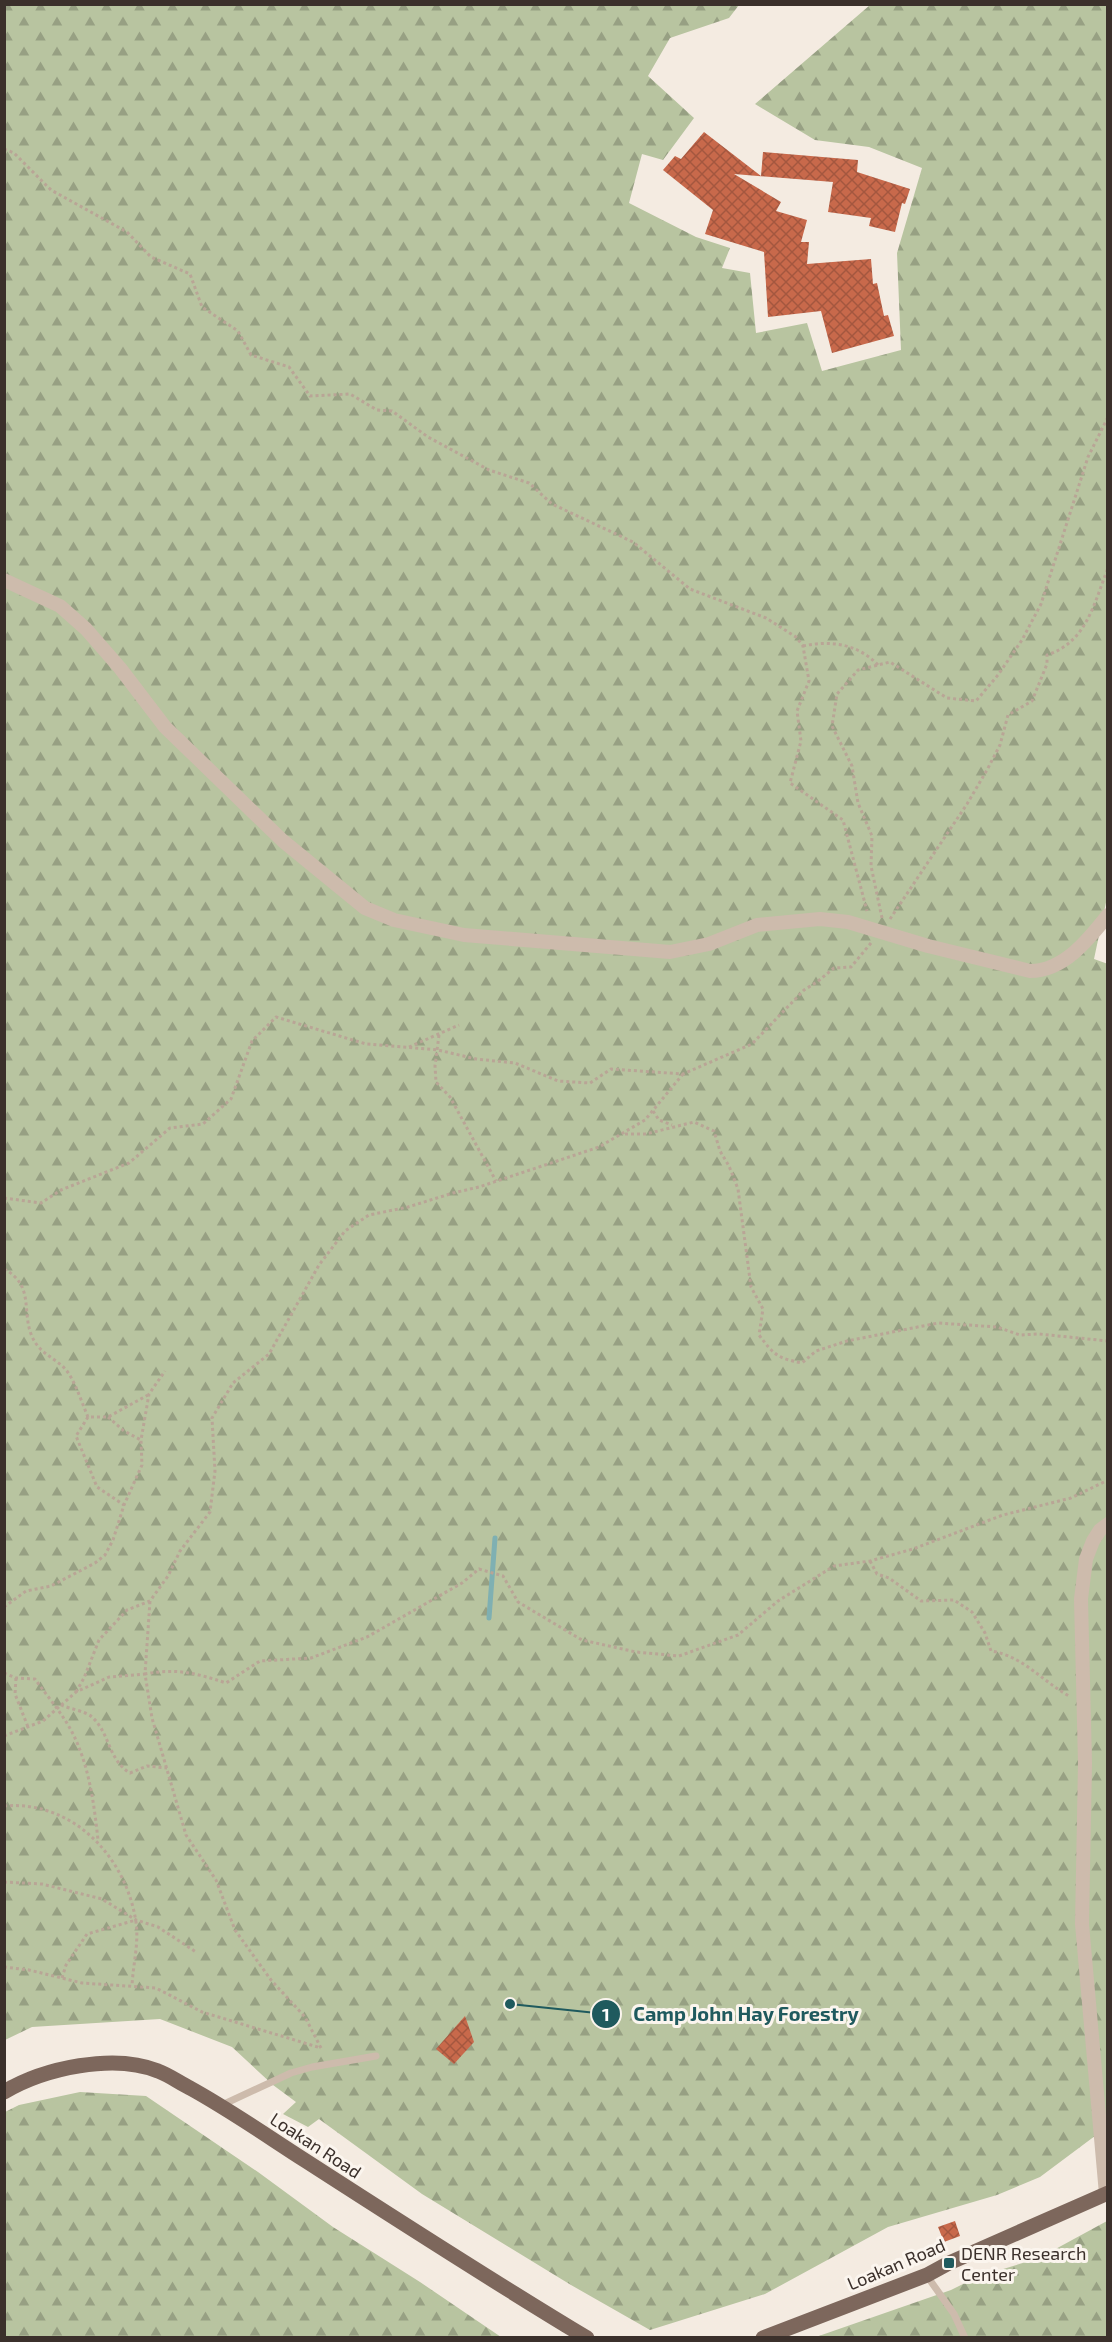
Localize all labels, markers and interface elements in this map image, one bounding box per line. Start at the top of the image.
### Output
callout: Camp John Hay Forestry [591,1995,871,2033]
text: Camp John Hay Forestry [633,2001,859,2026]
text: 1 [602,2003,610,2025]
street label: Loakan Road [266,2107,366,2183]
street label: Loakan Road [844,2233,948,2295]
place label: DENR Research Center [961,2242,1087,2285]
marker: DENR Research Center [942,2256,956,2270]

